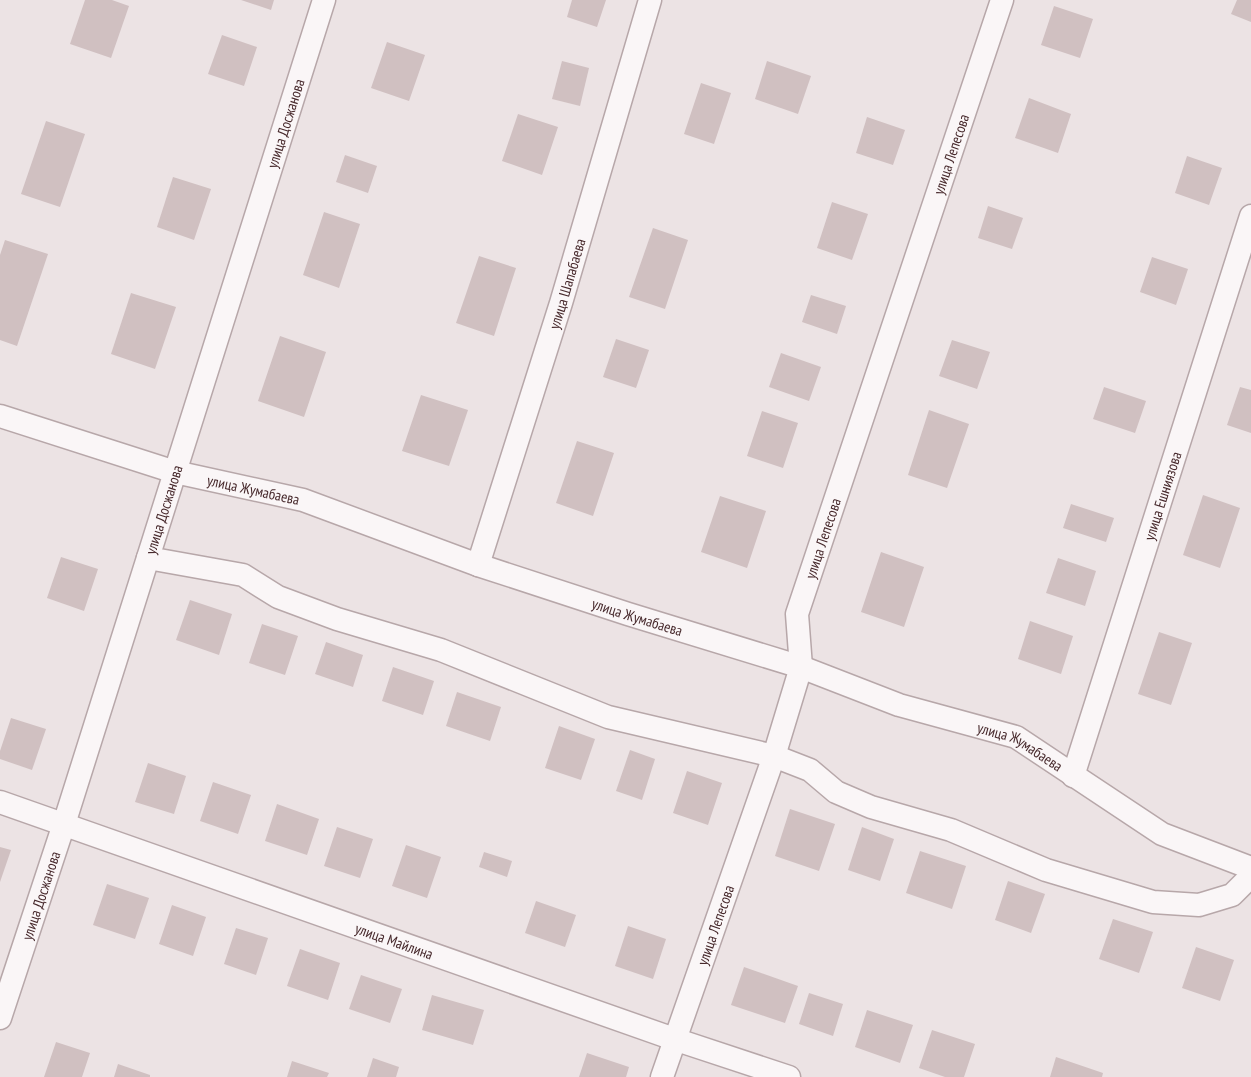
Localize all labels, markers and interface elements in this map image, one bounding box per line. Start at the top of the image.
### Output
street label: улица Досжанова [262,76,308,170]
street label: улица Лепесова [928,111,973,197]
street label: улица Шапабаева [544,236,589,331]
street label: улица Ешниязова [1139,449,1185,543]
street label: улица Досжанова [140,463,186,557]
street label: улица Жумабаева [205,470,301,508]
street label: улица Лепесова [800,495,845,581]
street label: улица Жумабаева [590,593,685,640]
street label: улица Жумабаева [975,717,1067,775]
street label: улица Досжанова [17,849,64,942]
street label: улица Лепесова [692,882,738,968]
street label: улица Майлина [353,918,436,963]

